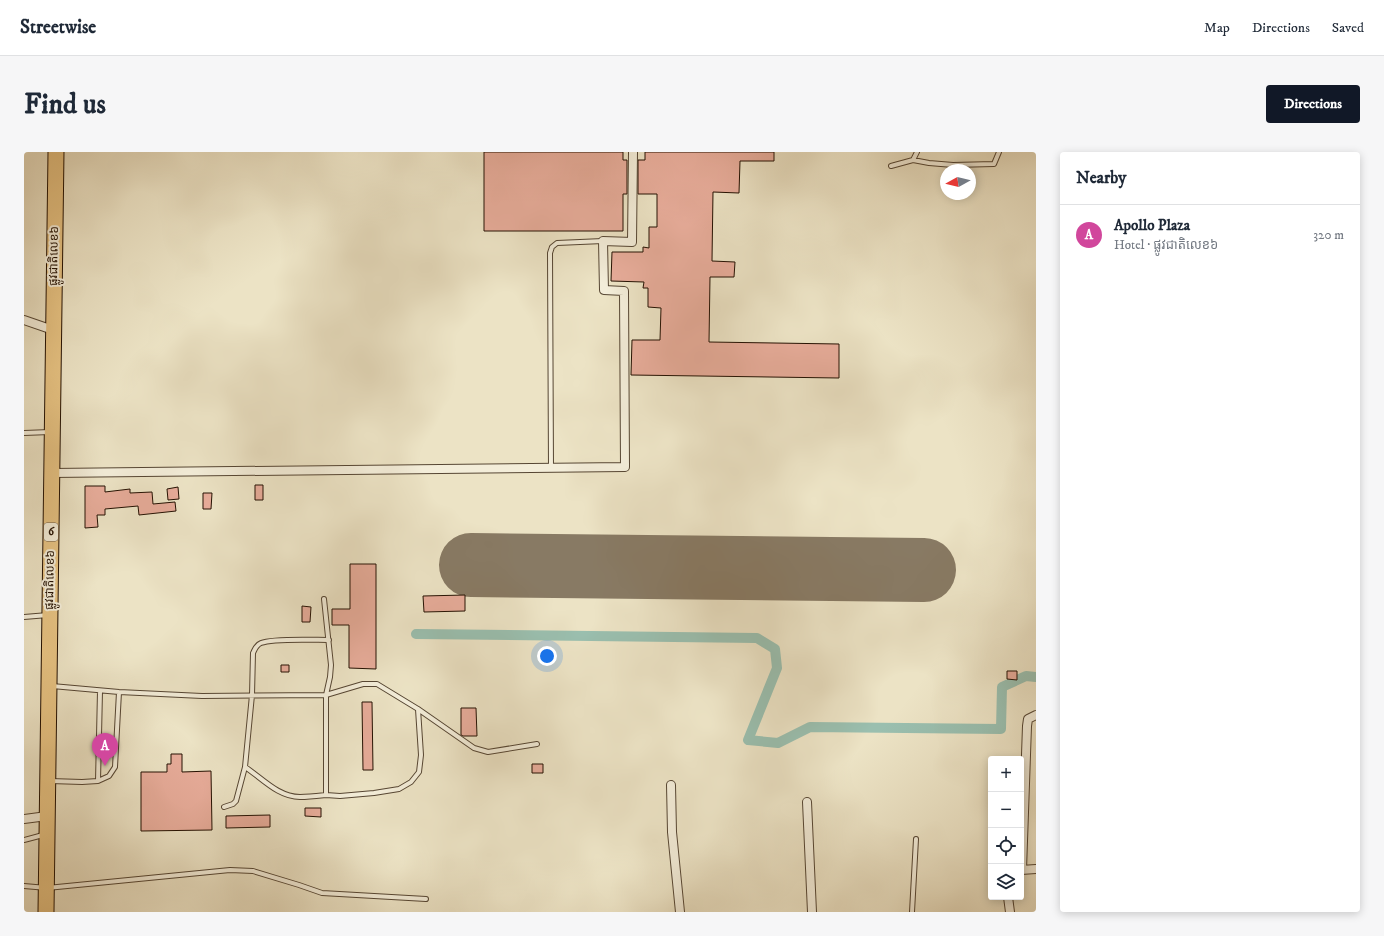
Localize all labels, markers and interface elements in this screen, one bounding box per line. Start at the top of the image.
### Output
text: Streetwise [20,16,96,39]
text: Map [1204,19,1230,37]
text: Directions [1252,19,1310,37]
text: Saved [1332,19,1364,37]
button: Directions [1266,85,1360,123]
text: Find us [24,87,106,122]
north arrow [940,164,976,200]
text: Nearby [1076,167,1126,189]
text: Apollo Plaza [1114,216,1190,235]
street label: ផ្លូវជាតិលេខ៦ [46,226,65,286]
text: A [1085,227,1093,243]
text: 320 m [1313,227,1344,243]
text: Hotel · ផ្លូវជាតិលេខ៦ [1114,237,1218,253]
road number: 6 [44,523,58,541]
street label: ផ្លូវជាតិលេខ៦ [42,550,61,610]
your location [537,646,557,666]
pin: A [92,733,118,766]
map controls [988,756,1024,900]
button: + [988,756,1024,792]
button: − [988,792,1024,828]
button: locate [988,828,1024,864]
button: layers [988,864,1024,900]

